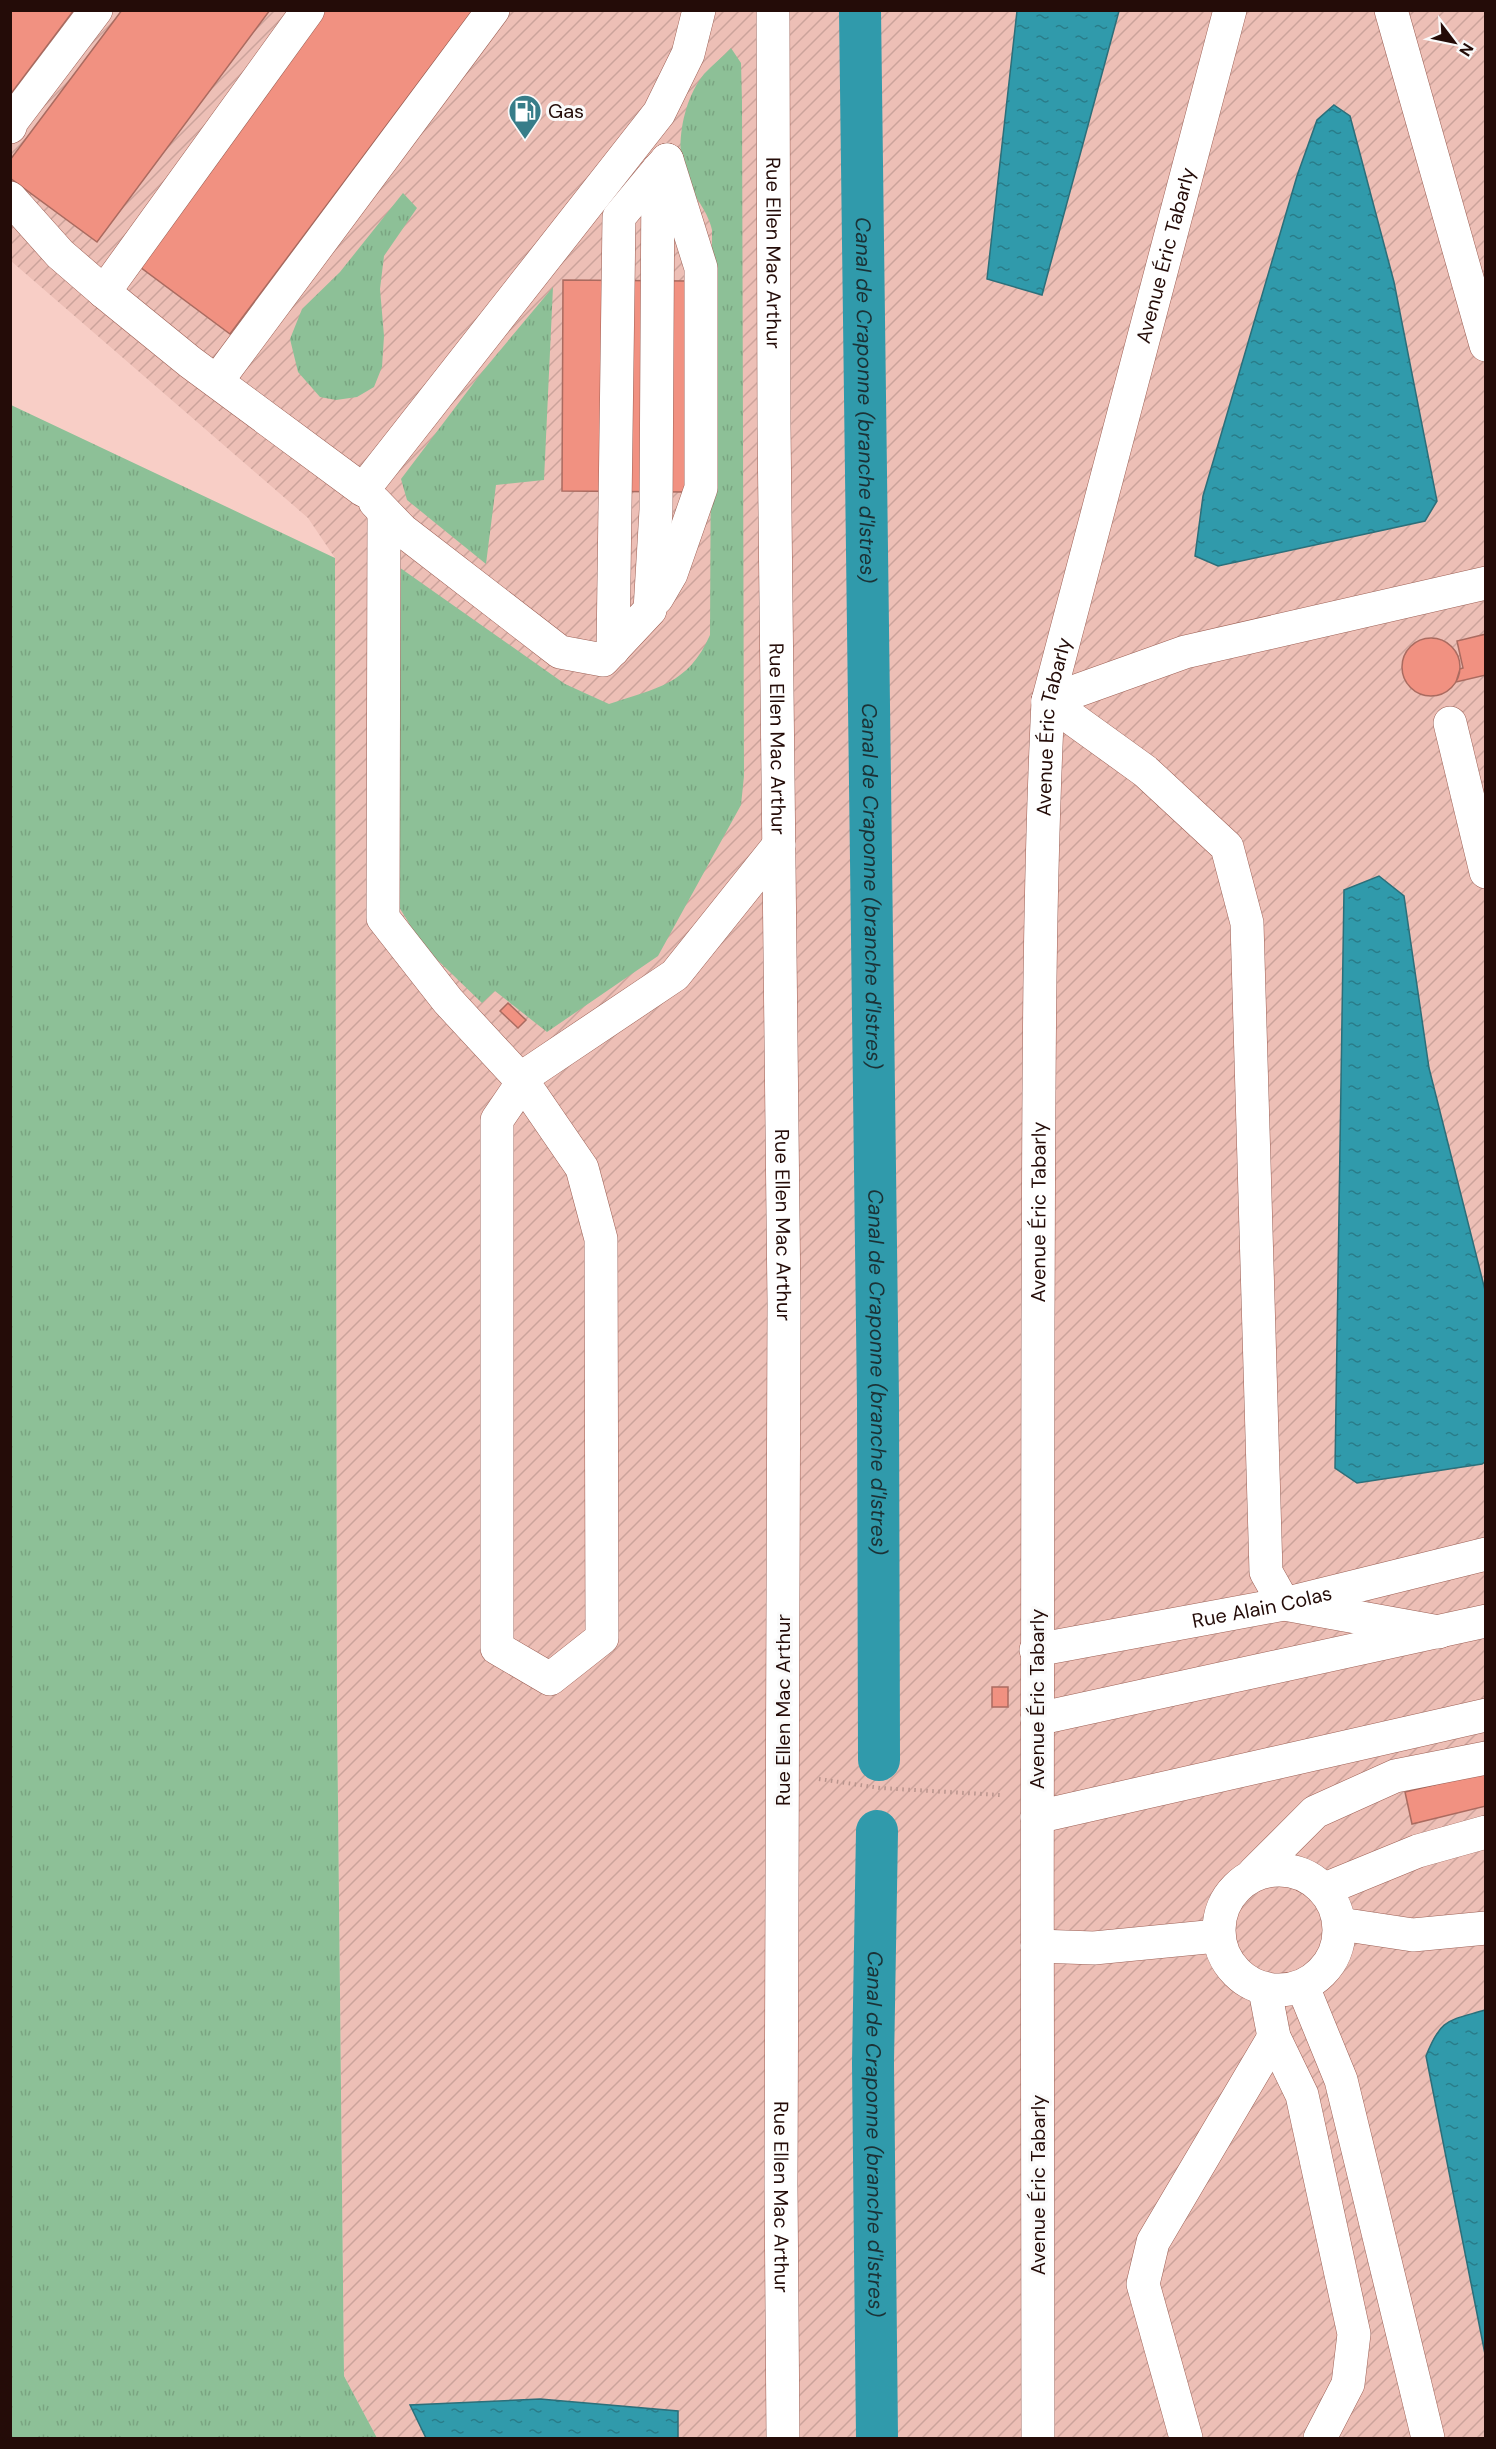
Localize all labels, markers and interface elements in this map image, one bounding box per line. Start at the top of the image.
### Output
north arrow [1424,12,1484,72]
text: N [1454,39,1478,60]
fuel station icon: Gas [507,93,543,140]
place label: Gas [548,98,584,124]
street label: Rue Ellen Mac Arthur [760,157,787,349]
street label: Avenue Éric Tabarly [1130,165,1201,346]
water label: Canal de Craponne (branche d'Istres) [849,217,881,583]
street label: Avenue Éric Tabarly [1030,635,1077,817]
street label: Rue Ellen Mac Arthur [763,643,792,835]
water label: Canal de Craponne (branche d'Istres) [855,703,888,1069]
street label: Avenue Éric Tabarly [1025,1122,1052,1302]
street label: Rue Ellen Mac Arthur [769,1129,797,1321]
water label: Canal de Craponne (branche d'Istres) [861,1189,892,1555]
street label: Rue Alain Colas [1190,1580,1334,1634]
street label: Avenue Éric Tabarly [1024,1609,1050,1789]
street label: Rue Ellen Mac Arthur [770,1614,796,1806]
water label: Canal de Craponne (branche d'Istres) [859,1951,890,2317]
street label: Avenue Éric Tabarly [1025,2095,1051,2275]
street label: Rue Ellen Mac Arthur [768,2101,795,2293]

